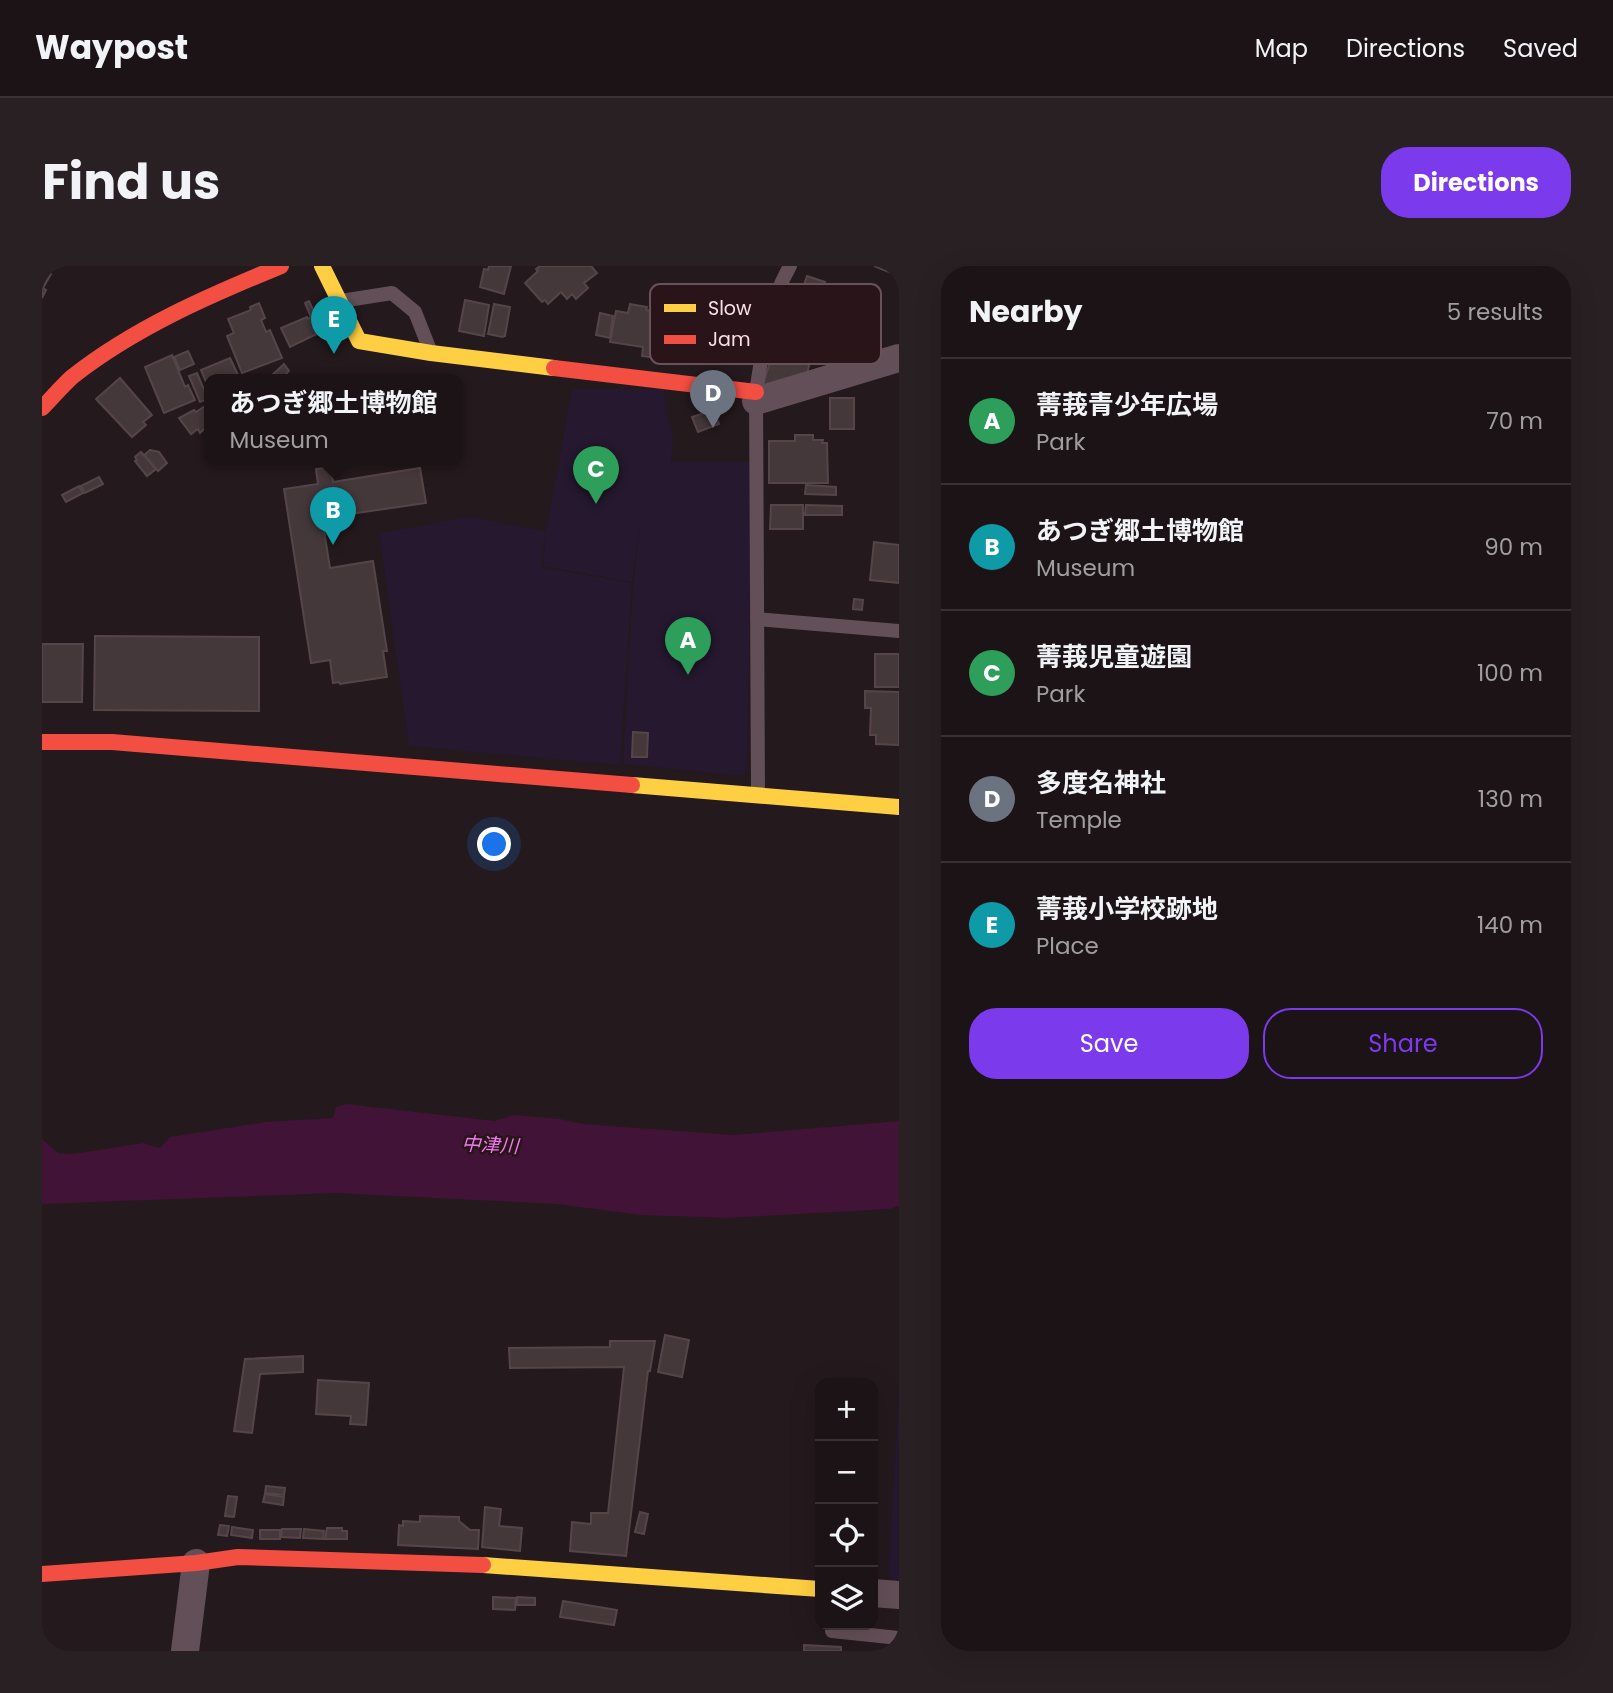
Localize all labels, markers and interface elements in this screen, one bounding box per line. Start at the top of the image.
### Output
text: Waypost [35,24,188,71]
text: Map [1255,32,1308,65]
text: Directions [1346,32,1465,65]
text: Saved [1503,32,1578,65]
button: Directions [1381,147,1571,218]
text: Find us [42,148,220,216]
legend [650,284,881,364]
text: Nearby [969,290,1083,333]
text: Slow [708,295,752,322]
pin: E [311,296,357,354]
text: 5 results [1447,296,1543,328]
text: Jam [708,326,750,353]
pin: D [690,370,736,428]
popup [204,374,463,465]
text: あつぎ郷土博物館 [229,385,438,421]
text: 菁莪青少年広場 [1036,387,1218,423]
text: A [984,405,1000,437]
text: 70 m [1486,405,1543,437]
text: Museum [229,424,329,456]
text: Park [1036,426,1085,458]
pin: C [573,446,619,504]
pin: B [310,487,356,545]
text: あつぎ郷土博物館 [1036,513,1244,549]
text: B [984,531,1000,563]
text: 90 m [1484,531,1543,563]
text: Museum [1036,552,1135,584]
pin: A [665,617,711,675]
text: 菁莪児童遊園 [1036,639,1192,675]
text: C [983,657,1001,689]
text: 100 m [1477,657,1543,689]
text: Park [1036,678,1085,710]
text: 多度名神社 [1036,765,1166,801]
text: D [984,783,1000,815]
text: 130 m [1478,783,1543,815]
text: Temple [1036,804,1122,836]
your location [477,827,511,861]
text: 菁莪小学校跡地 [1036,891,1218,927]
text: E [986,909,998,941]
text: 140 m [1477,909,1543,941]
text: Place [1036,930,1099,962]
button: Save [969,1008,1249,1079]
button: Share [1263,1008,1543,1079]
water label: 中津川 [461,1130,521,1160]
map controls [815,1378,878,1630]
button: + [815,1378,878,1441]
button: − [815,1441,878,1504]
button: locate [815,1504,878,1567]
button: layers [815,1567,878,1630]

